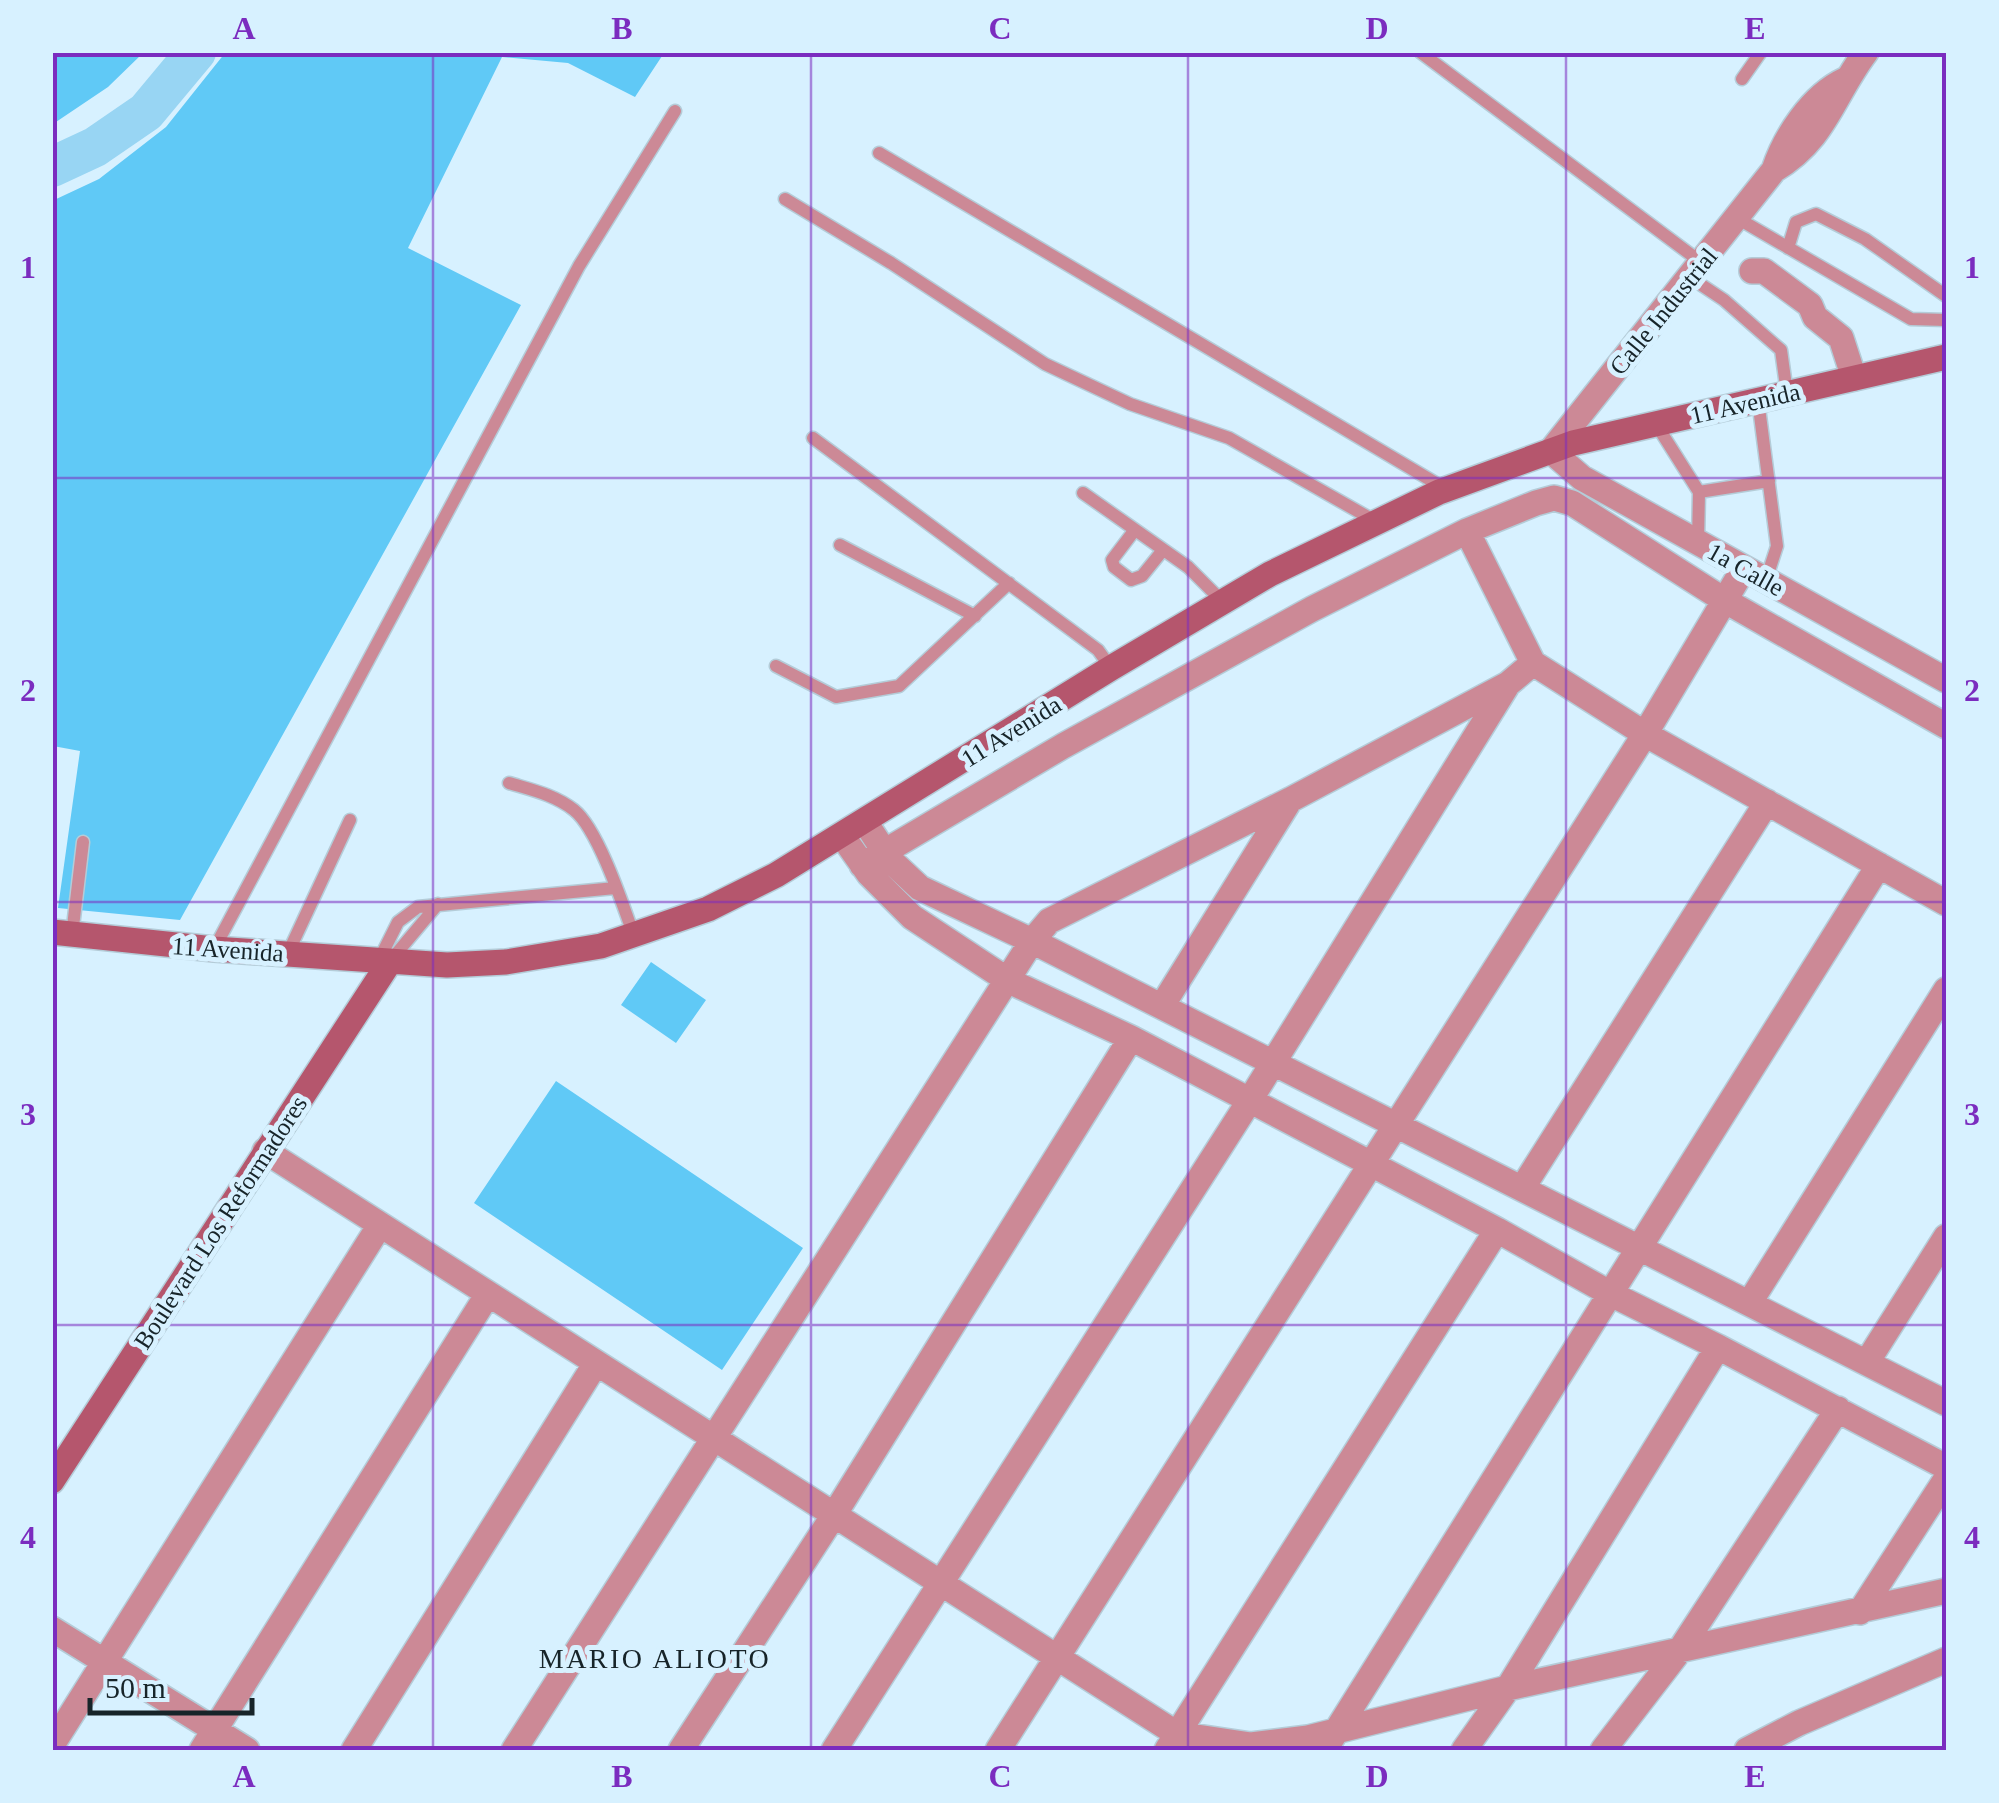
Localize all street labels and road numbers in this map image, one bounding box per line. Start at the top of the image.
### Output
street label: Calle Industrial [1604,243,1723,380]
street label: 11 Avenida [1688,378,1803,429]
street label: 1a Calle [1703,538,1788,601]
street label: 11 Avenida [957,690,1066,772]
street label: 11 Avenida [171,932,285,967]
street label: Boulevard Los Reformadores [129,1091,312,1354]

